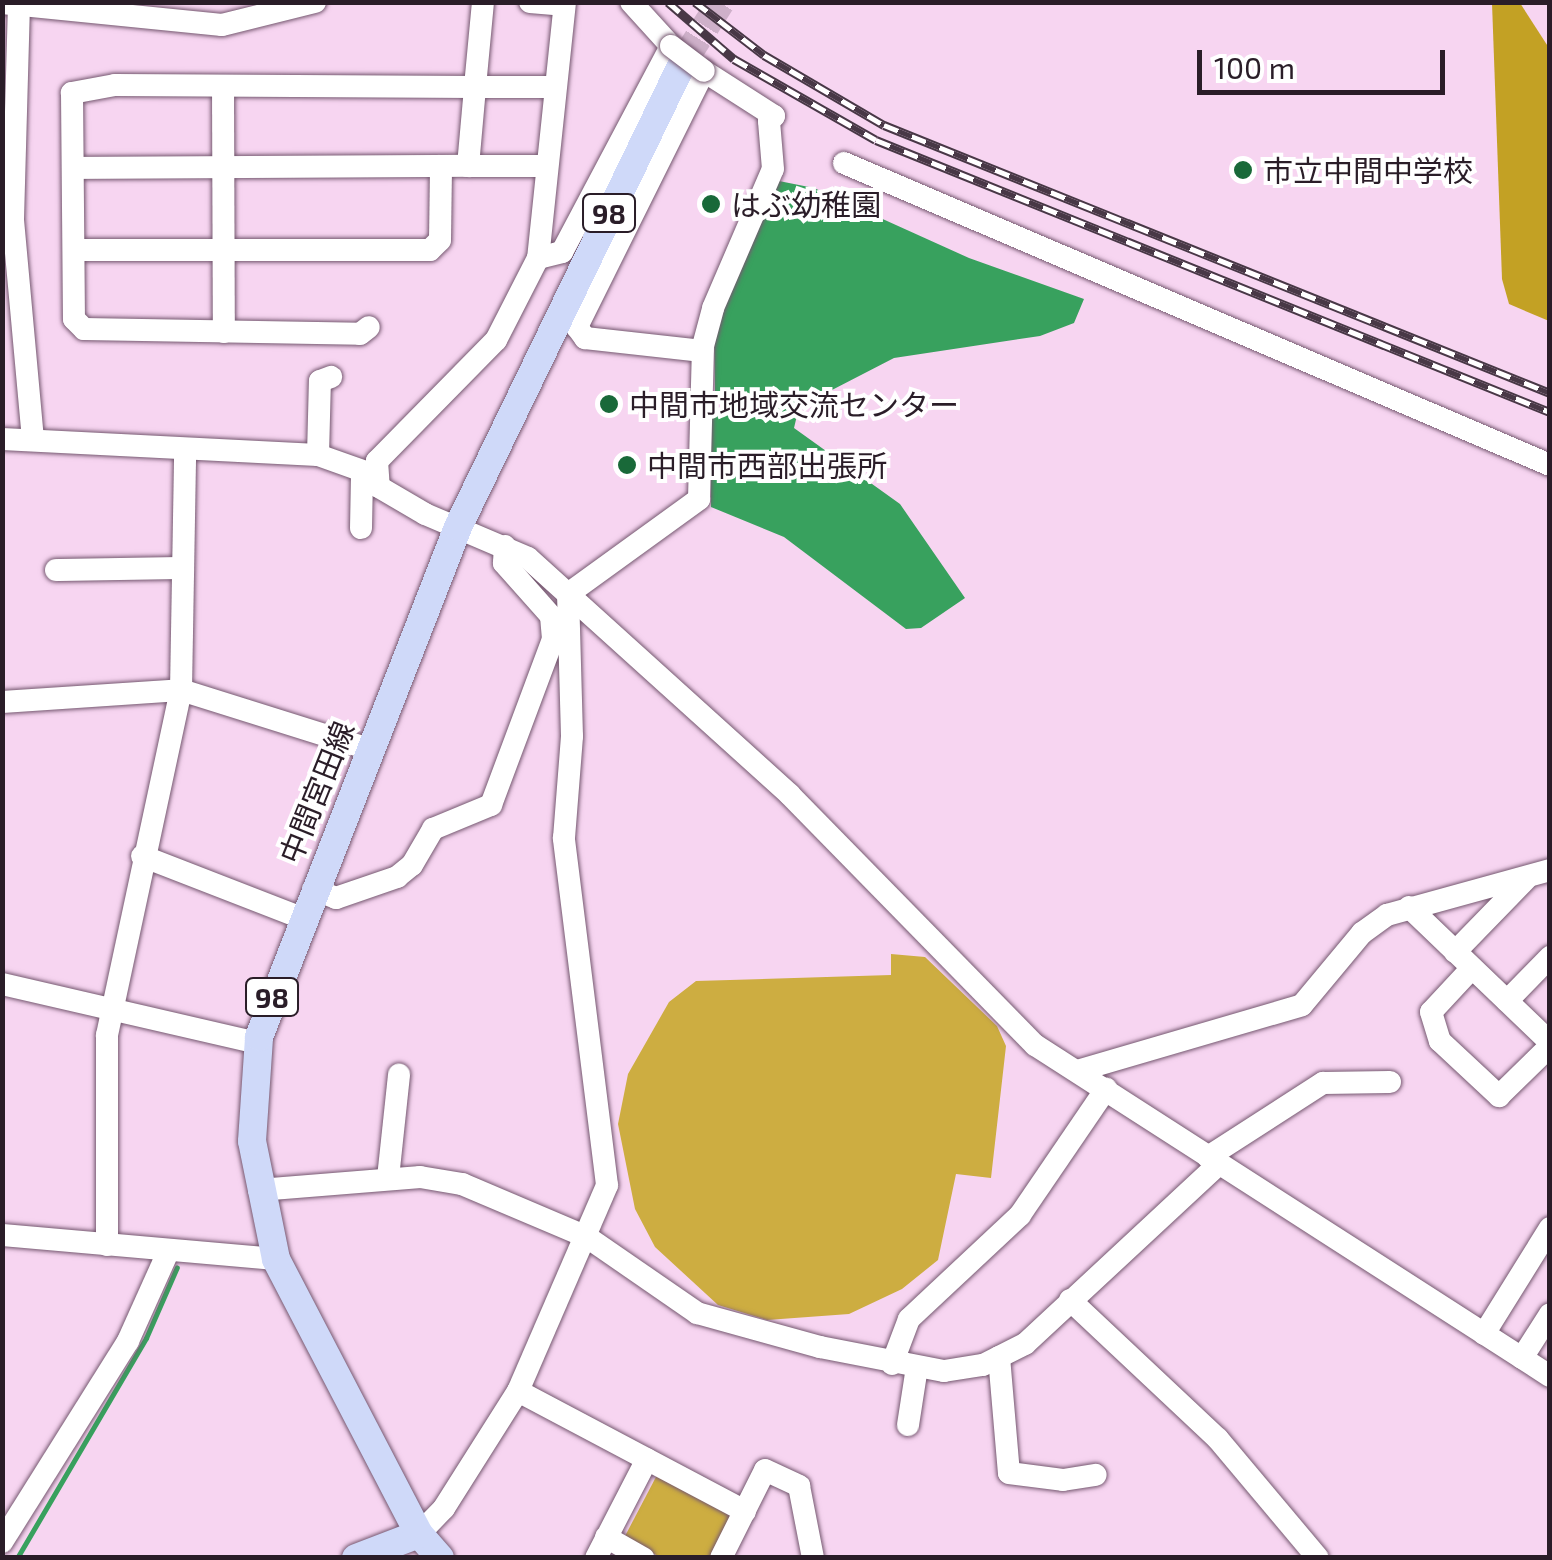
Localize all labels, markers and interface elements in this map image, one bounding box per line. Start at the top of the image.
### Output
scale bar [1202,30,1450,92]
text: 100 m [1214,49,1295,85]
place label: 市立中間中学校 [1263,152,1473,188]
marker: 市立中間中学校 [1232,159,1254,181]
place label: はぶ幼稚園 [731,186,881,222]
road number: 98 [582,190,636,236]
marker: はぶ幼稚園 [700,193,722,215]
place label: 中間市地域交流センター [629,386,959,422]
marker: 中間市地域交流センター [598,393,620,415]
place label: 中間市西部出張所 [647,447,887,483]
marker: 中間市西部出張所 [616,454,638,476]
street label: 中間宮田線 [271,716,361,868]
road number: 98 [244,974,300,1020]

